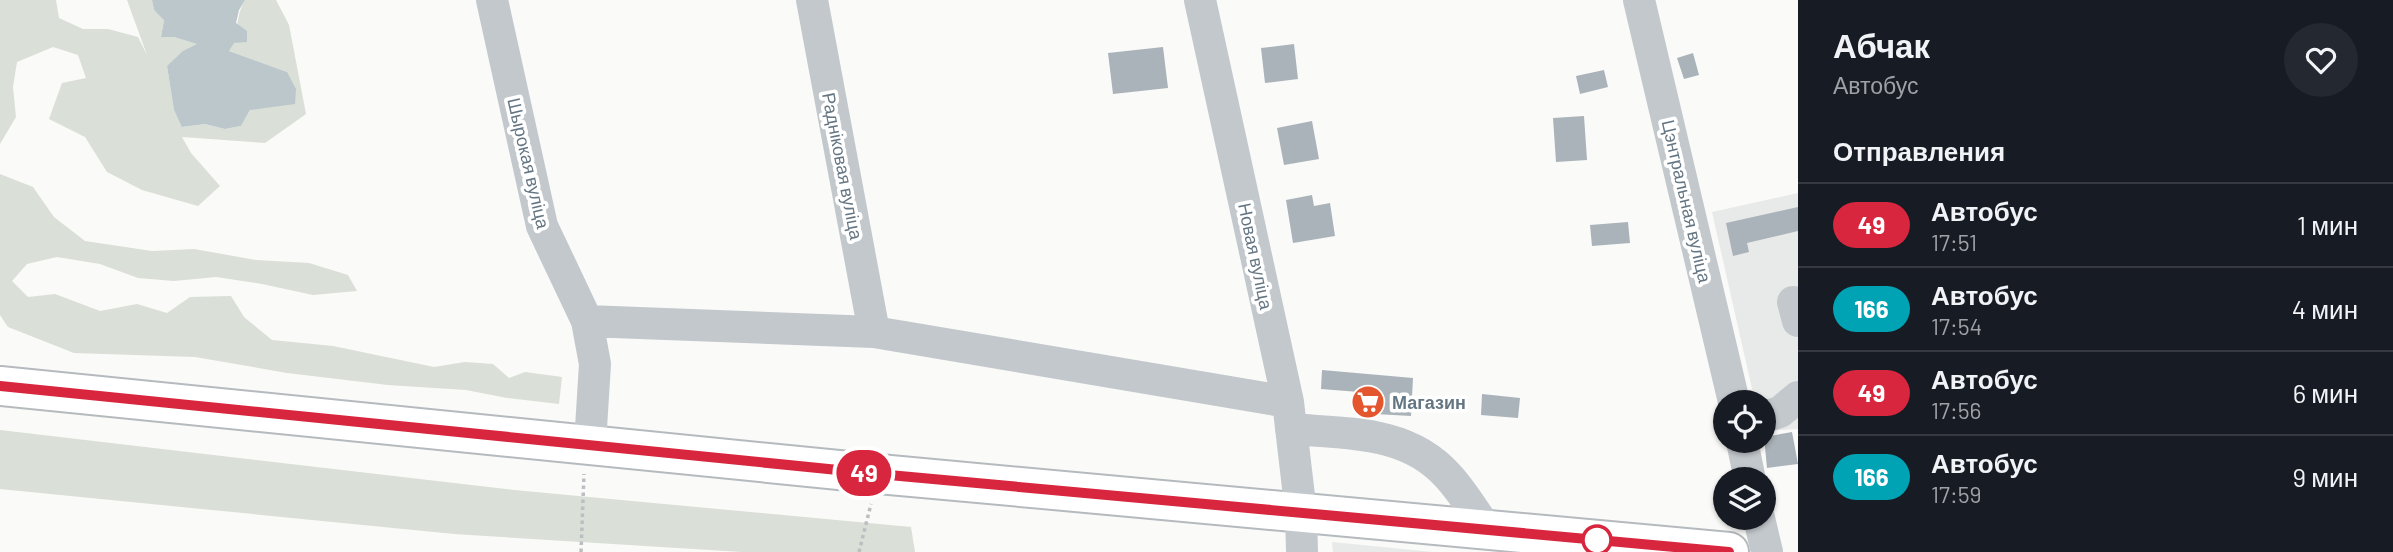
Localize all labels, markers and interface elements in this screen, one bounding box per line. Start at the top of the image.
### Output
button: heart [2284,23,2358,97]
text: Абчак [1833,25,1930,65]
text: Автобус [1833,71,1919,99]
street label: Радніковая вуліца [818,91,868,242]
street label: Шырокая вуліца [503,95,555,232]
street label: Цэнтральная вуліца [1658,117,1717,286]
text: Отправления [1833,135,2005,166]
text: Автобус [1931,195,2038,226]
street label: Новая вуліца [1234,201,1278,312]
text: 1 мин [2297,209,2358,240]
text: 49 [1858,210,1885,239]
text: 17:51 [1931,228,1977,256]
text: Автобус [1931,279,2038,310]
text: 4 мин [2292,293,2358,324]
text: 166 [1854,294,1889,323]
text: 17:54 [1931,312,1982,340]
text: Автобус [1931,363,2038,394]
text: 6 мин [2293,377,2358,408]
text: 49 [1858,378,1885,407]
supermarket icon: Магазин [1349,383,1387,421]
map controls [1713,390,1776,530]
button: locate [1713,390,1776,453]
place label: Магазин [1392,391,1466,413]
text: 17:56 [1931,396,1981,424]
text: Автобус [1931,447,2038,478]
line badge: 49 [832,450,896,496]
text: 49 [850,458,878,487]
text: 9 мин [2292,461,2358,492]
text: 166 [1854,462,1889,491]
button: layers [1713,467,1776,530]
text: 17:59 [1931,480,1982,508]
unlabelled marker [1582,525,1612,552]

